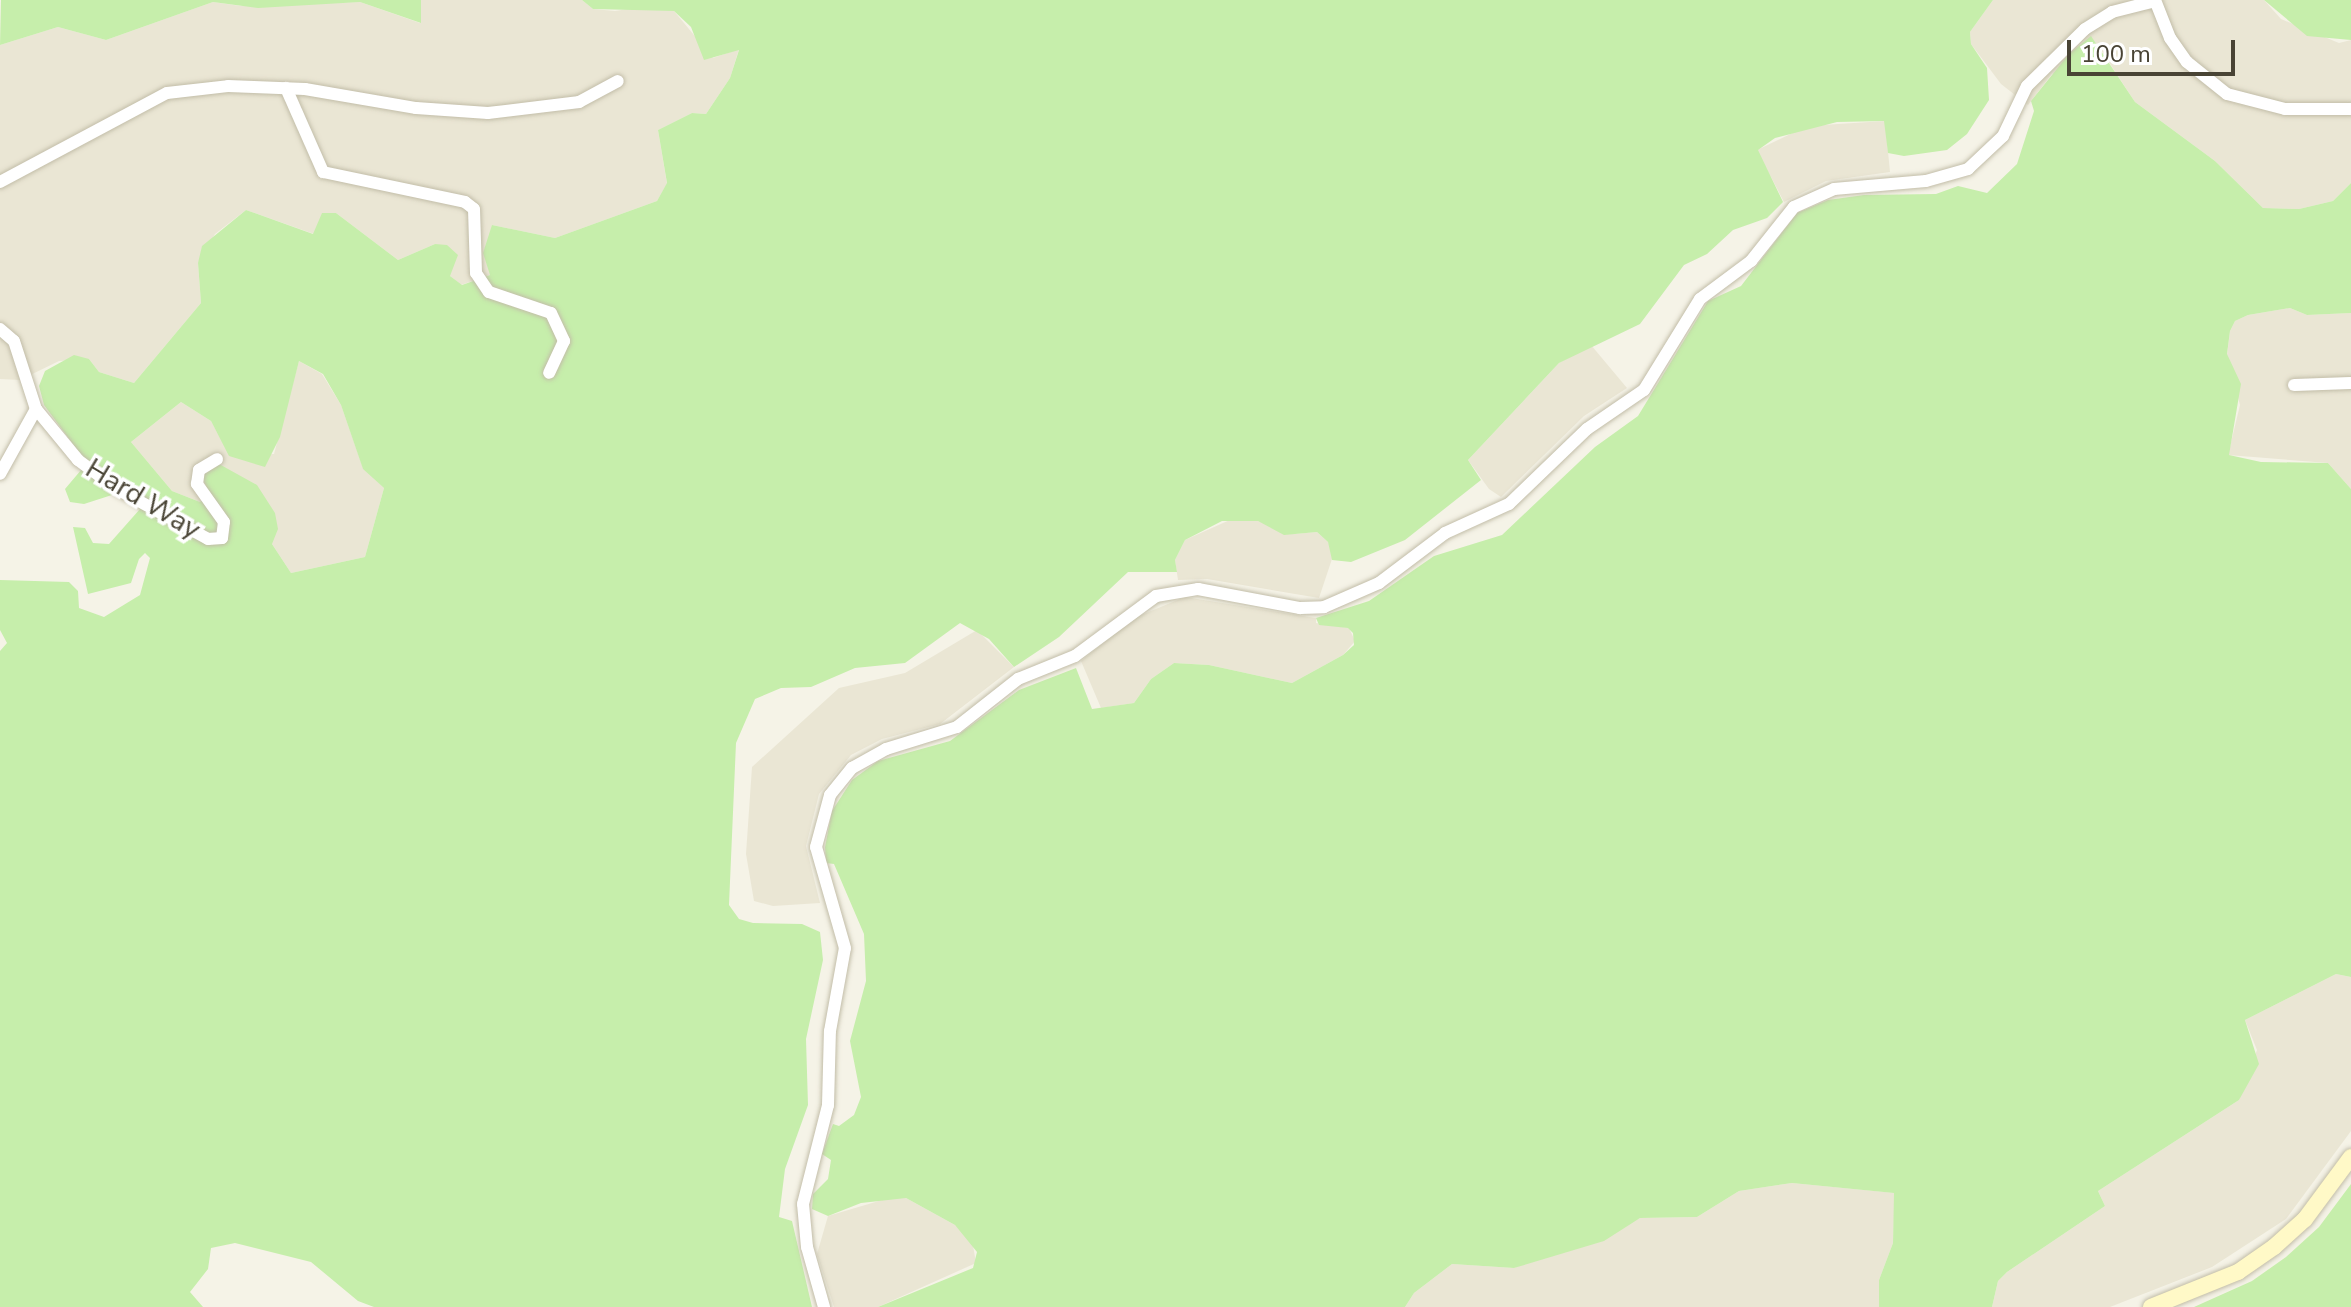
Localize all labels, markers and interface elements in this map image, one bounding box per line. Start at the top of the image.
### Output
scale bar [2071,24,2239,74]
text: 100 m [2081,38,2151,70]
street label: Hard Way [80,452,206,546]

